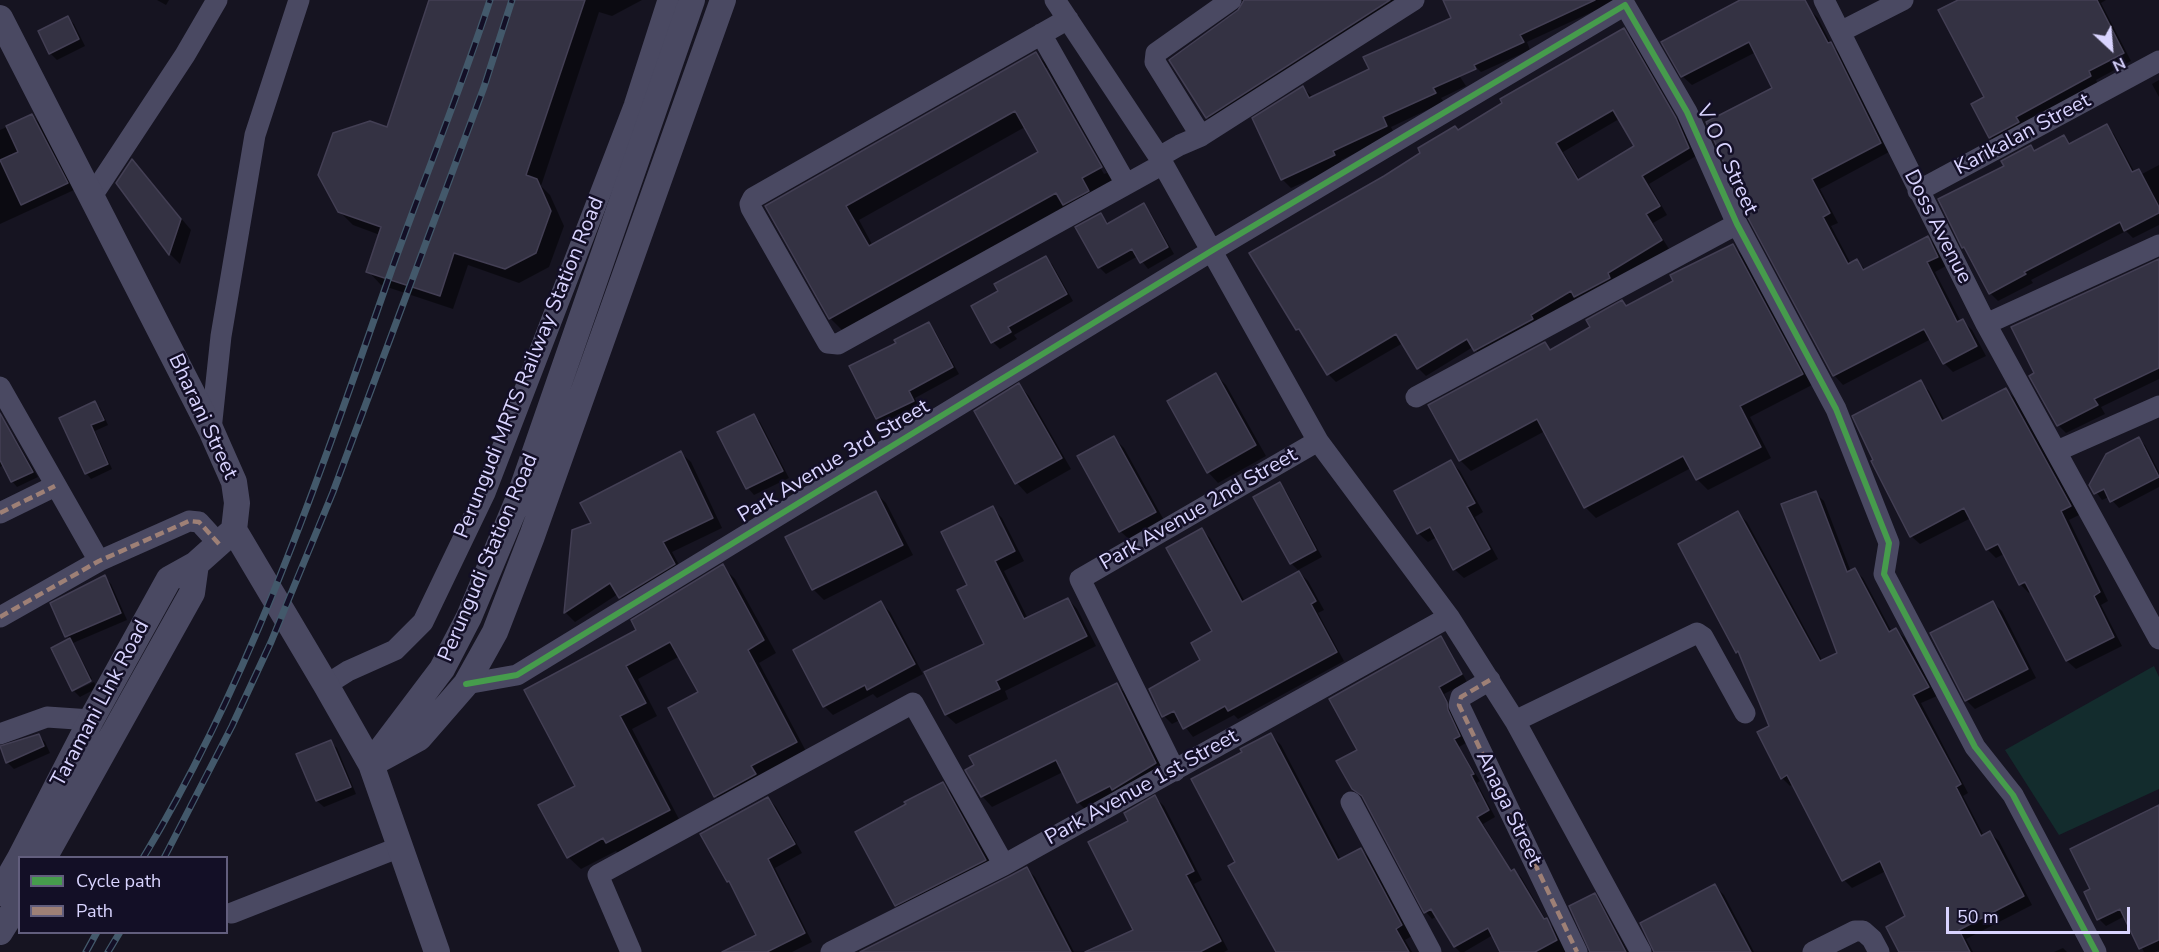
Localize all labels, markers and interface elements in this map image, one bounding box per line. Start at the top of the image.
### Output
north arrow [2081,18,2141,78]
text: N [2109,52,2129,77]
street label: Karikalan Street [1951,89,2095,181]
street label: V O C Street [1690,101,1762,219]
street label: Doss Avenue [1898,166,1976,288]
street label: Perungudi MRTS Railway Station Road [450,194,610,542]
street label: Bharani Street [162,350,242,484]
street label: Park Avenue 3rd Street [734,395,934,529]
street label: Park Avenue 2nd Street [1096,443,1302,577]
street label: Perungudi Station Road [434,450,544,666]
street label: Taramani Link Road [46,616,156,792]
street label: Park Avenue 1st Street [1041,724,1243,852]
street label: Anaga Street [1469,748,1547,870]
legend [18,856,228,934]
text: Cycle path [76,869,161,893]
scale bar [1949,895,2134,933]
text: Path [76,899,113,923]
text: 50 m [1957,905,1999,929]

